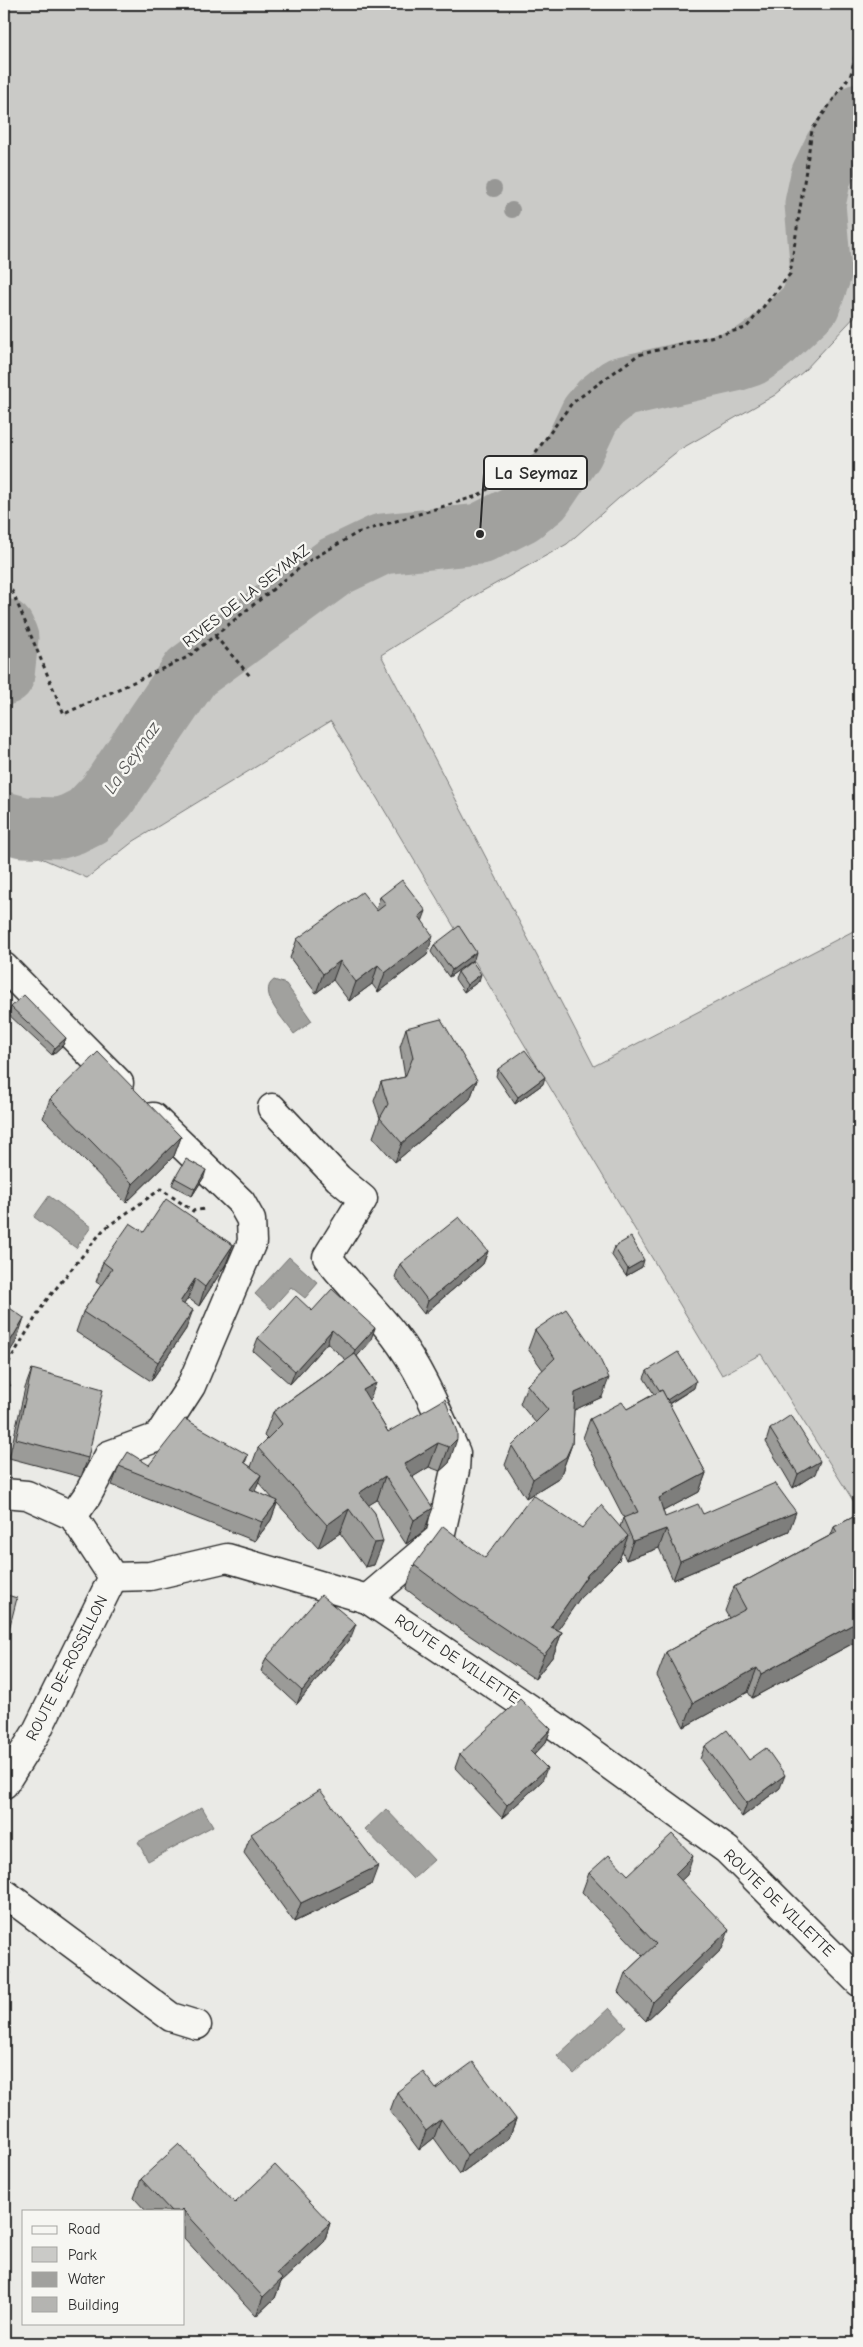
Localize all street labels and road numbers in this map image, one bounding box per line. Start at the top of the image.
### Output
street label: RIVES DE LA SEYMAZ [179,541,313,651]
street label: ROUTE DE-ROSSILLON [23,1592,111,1744]
street label: ROUTE DE VILLETTE [391,1611,523,1708]
street label: ROUTE DE VILLETTE [720,1846,838,1961]

